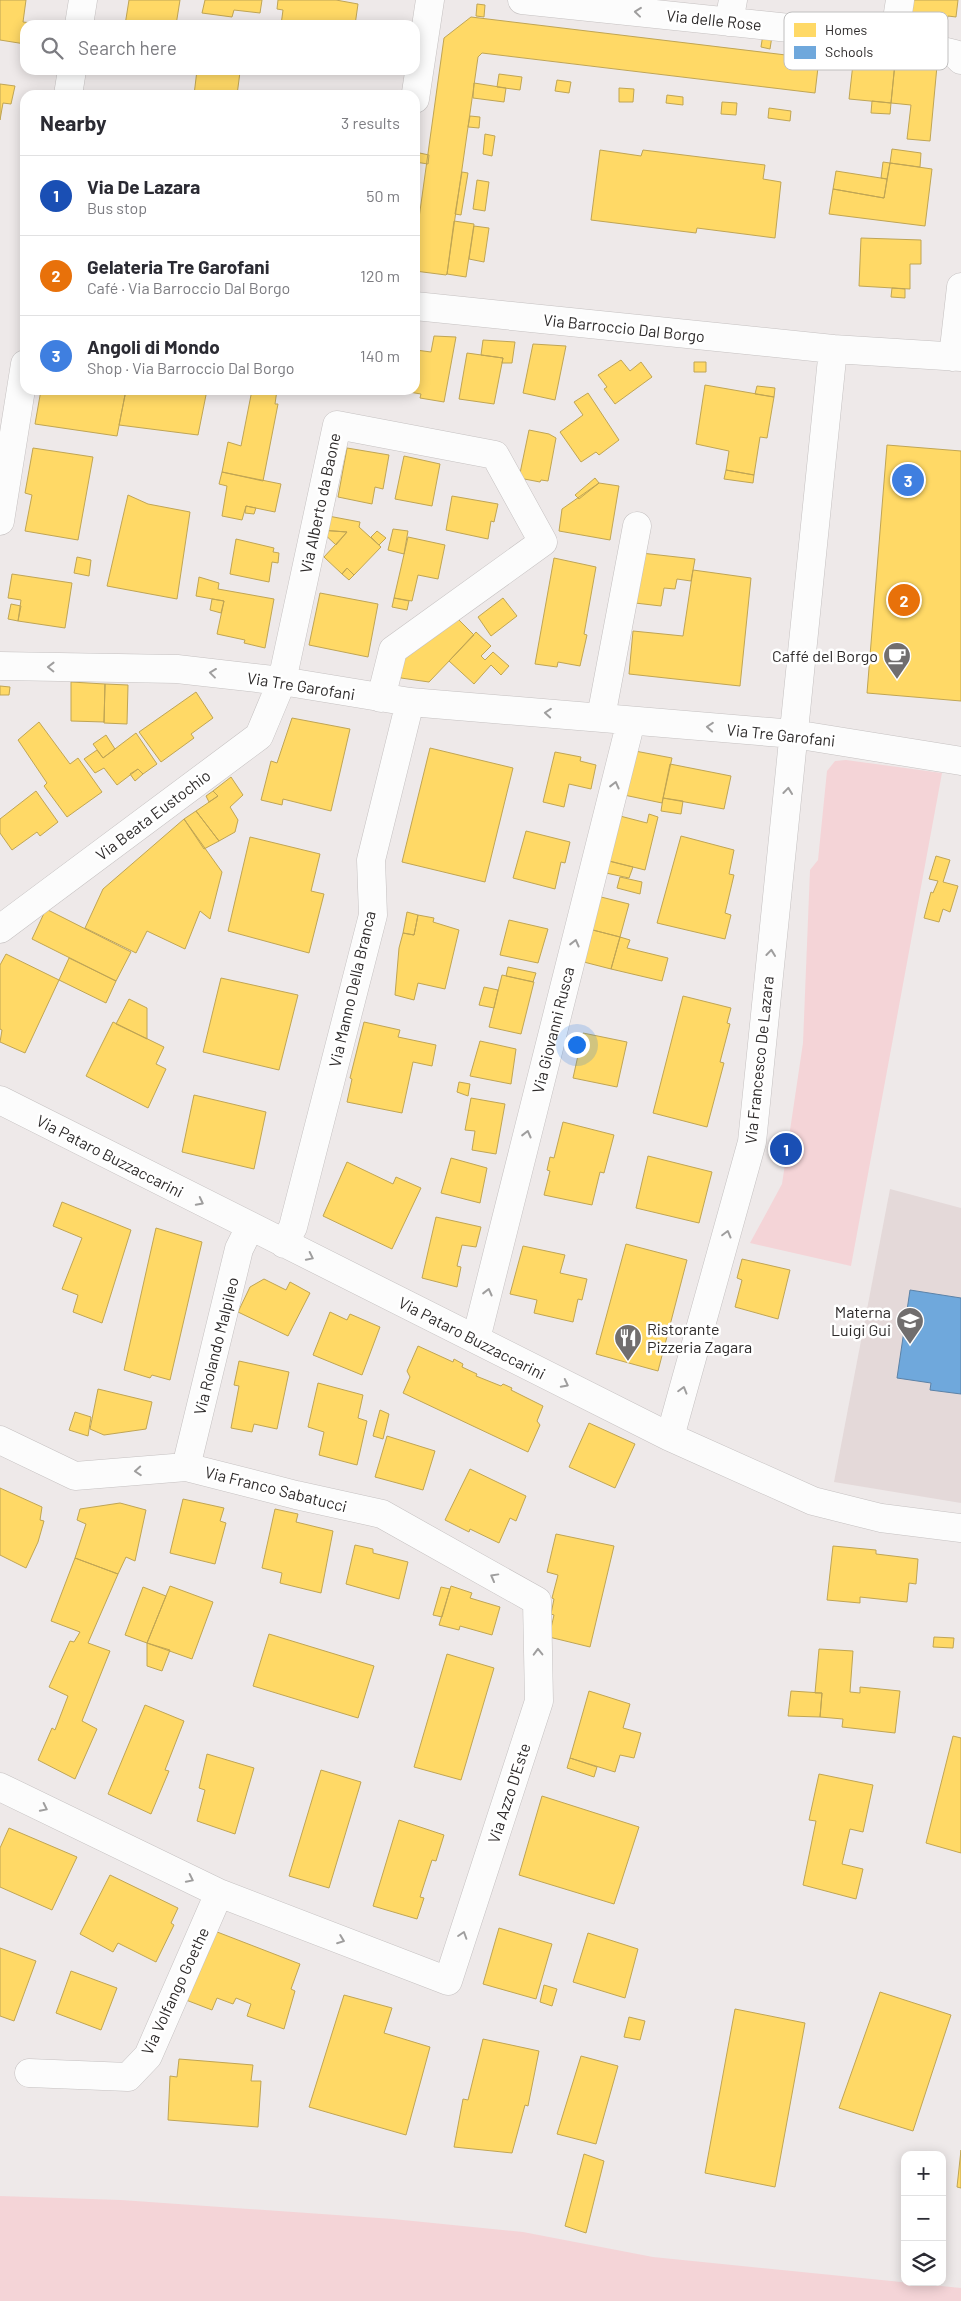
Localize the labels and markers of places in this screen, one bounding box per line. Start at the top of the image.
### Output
pin: 3 [892,461,924,499]
pin: 2 [888,581,920,619]
cafe icon: Caffé del Borgo [882,641,912,680]
place label: Caffé del Borgo [772,646,878,665]
pin: 1 [770,1130,802,1168]
place label: Materna Luigi Gui [831,1302,891,1339]
school or university icon: Materna Luigi Gui [895,1306,925,1345]
place label: Ristorante Pizzeria Zagara [647,1319,752,1356]
restaurant icon: Ristorante Pizzeria Zagara [613,1323,643,1362]

